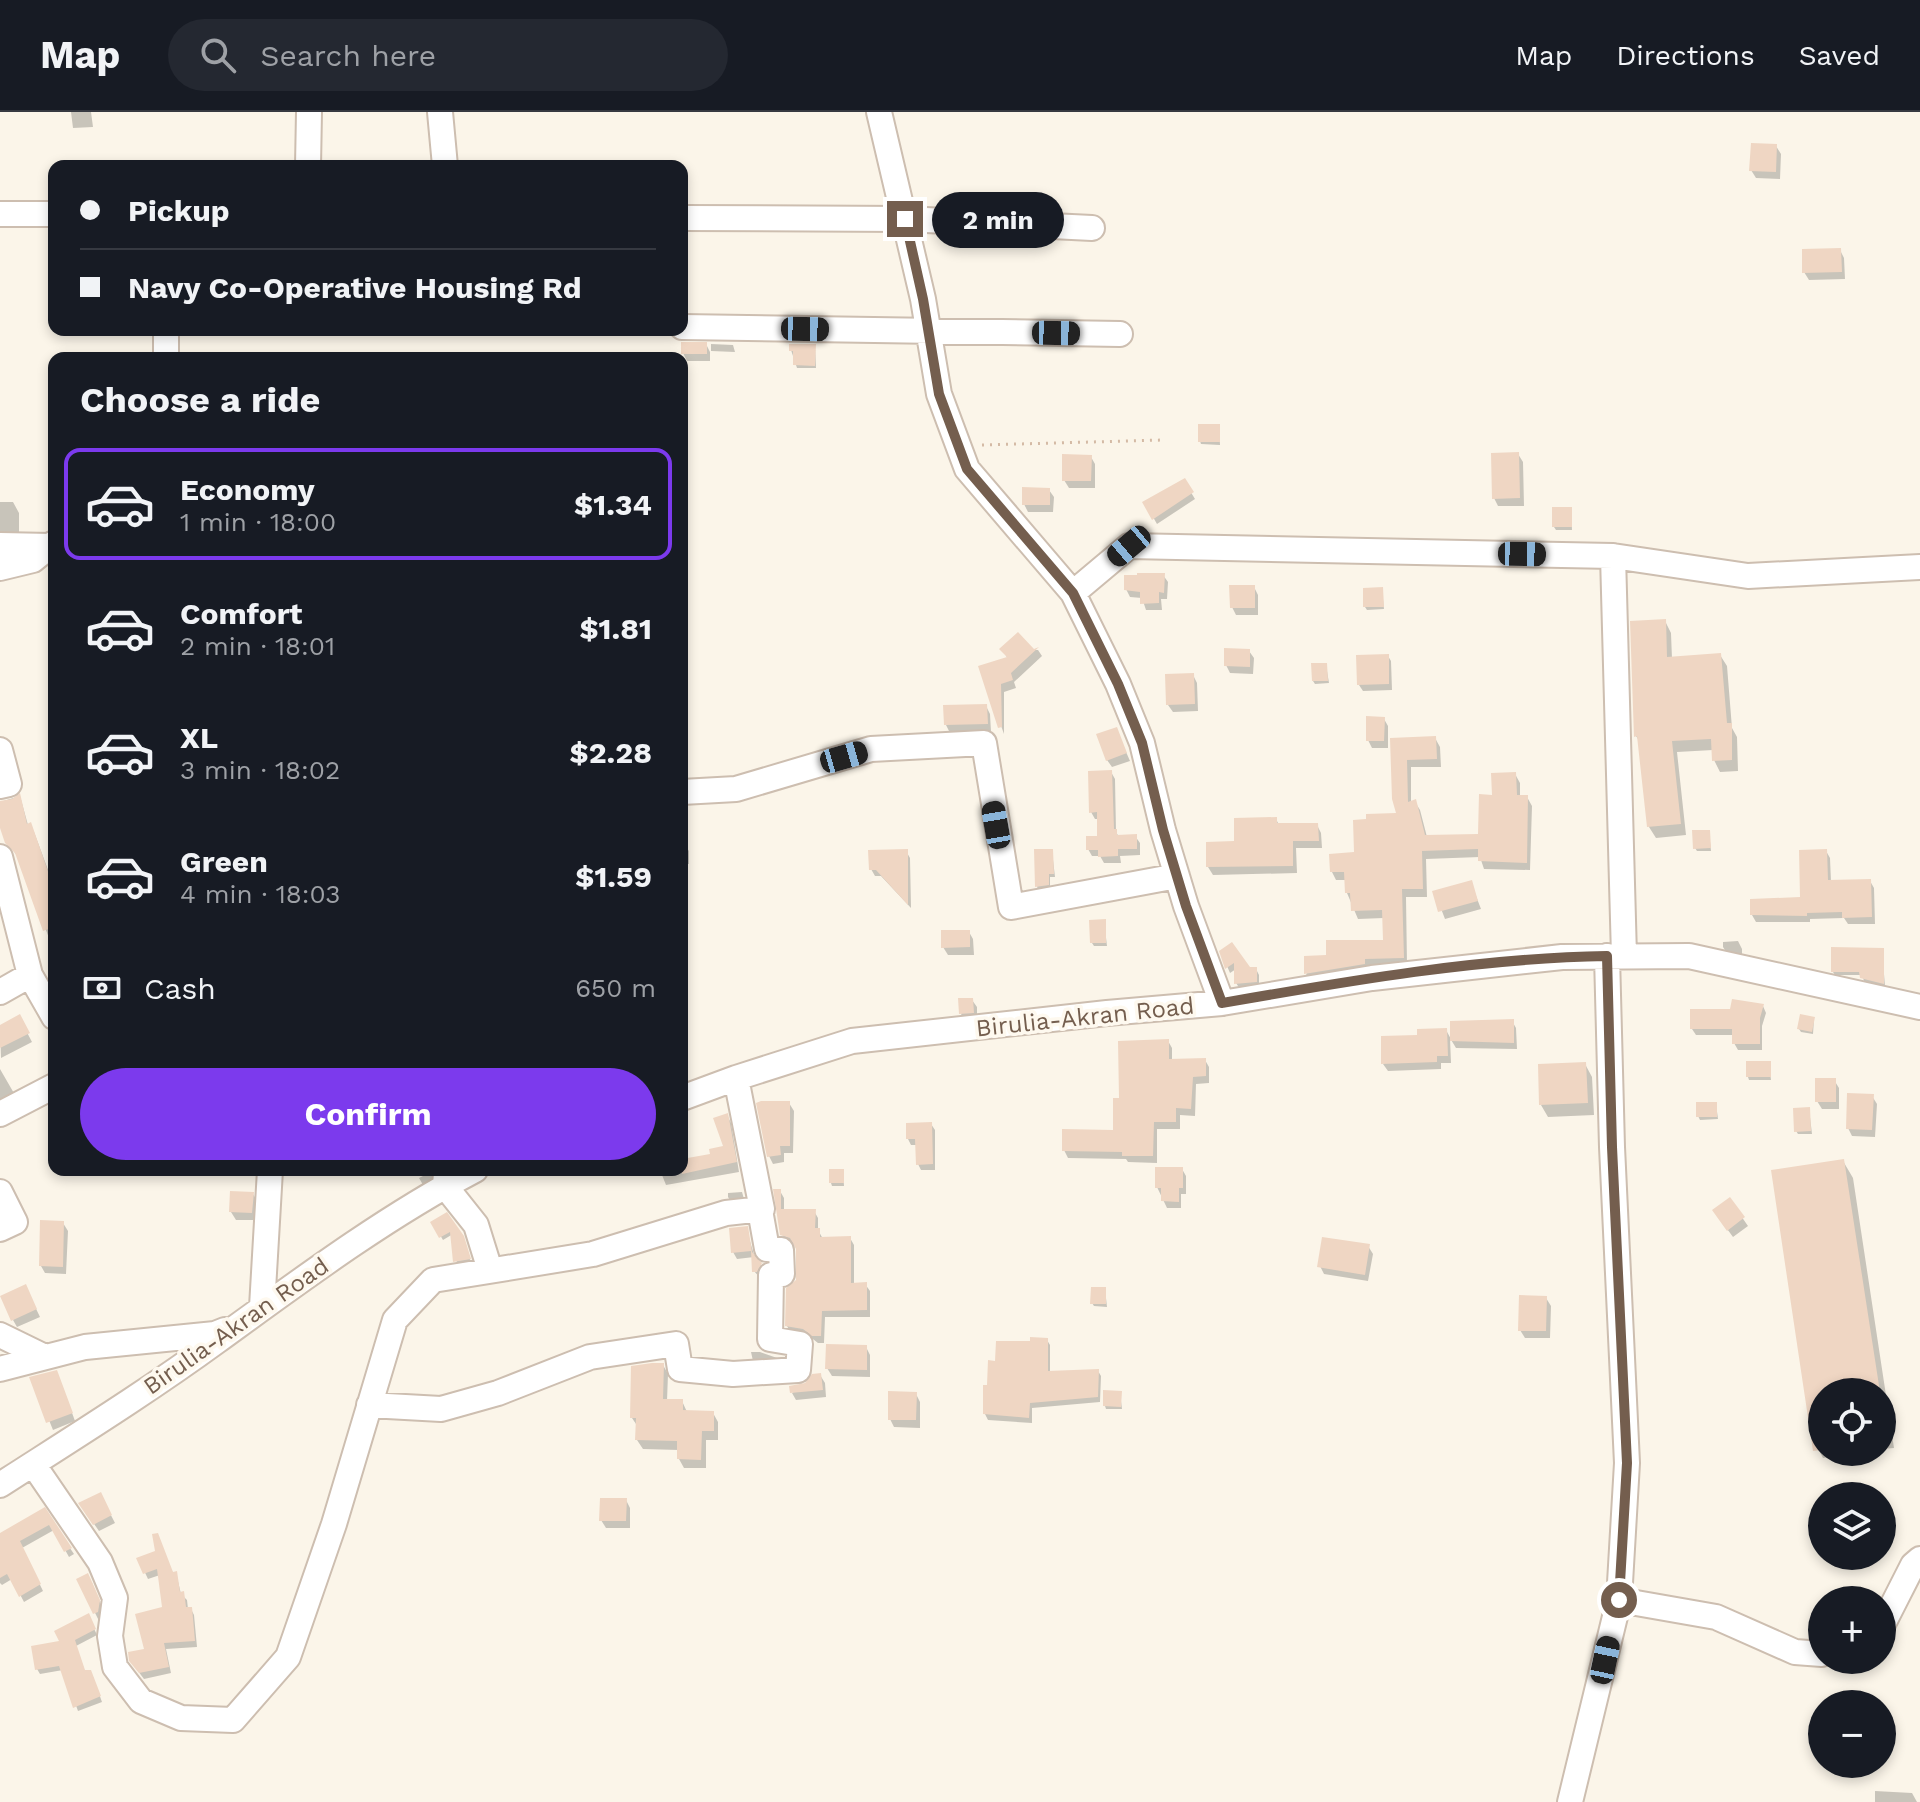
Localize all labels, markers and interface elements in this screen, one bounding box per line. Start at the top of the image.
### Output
search box [168,19,728,91]
text: Map [40,33,120,77]
icon: search [196,33,240,77]
text: Search here [260,38,436,73]
text: Map [1515,39,1572,72]
text: Directions [1616,39,1755,72]
text: Saved [1799,39,1880,72]
callout: 2 min [933,191,1065,247]
text: Pickup [128,193,230,228]
route end [887,201,923,237]
text: 2 min [962,205,1034,235]
text: Navy Co-Operative Housing Rd [128,270,582,305]
car [781,317,829,341]
car [1032,321,1080,345]
text: Choose a ride [80,379,320,421]
icon: car [84,468,156,540]
text: Economy [180,472,315,507]
text: $1.34 [574,487,652,522]
text: 1 min · 18:00 [180,507,336,537]
car [1103,521,1155,571]
car [1498,542,1546,566]
icon: car [84,592,156,664]
text: Comfort [180,596,302,631]
text: $1.81 [579,611,652,646]
text: 2 min · 18:01 [180,631,335,661]
icon: car [84,716,156,788]
text: XL [180,720,218,755]
text: $2.28 [570,735,652,770]
car [818,739,870,775]
text: 3 min · 18:02 [180,755,340,785]
car [980,799,1012,851]
icon: car [84,840,156,912]
text: Green [180,844,268,879]
text: $1.59 [575,859,652,894]
text: 4 min · 18:03 [180,879,340,909]
icon: cash [80,966,124,1010]
text: Cash [144,971,216,1006]
text: 650 m [575,973,656,1003]
street label: Birulia-Akran Road [974,992,1196,1042]
button: Confirm [80,1068,656,1160]
street label: Birulia-Akran Road [138,1252,334,1400]
map controls [1808,1378,1896,1778]
button: locate [1808,1378,1896,1466]
button: layers [1808,1482,1896,1570]
route start [1601,1582,1637,1618]
button: + [1808,1586,1896,1674]
car [1588,1634,1622,1686]
button: − [1808,1690,1896,1778]

